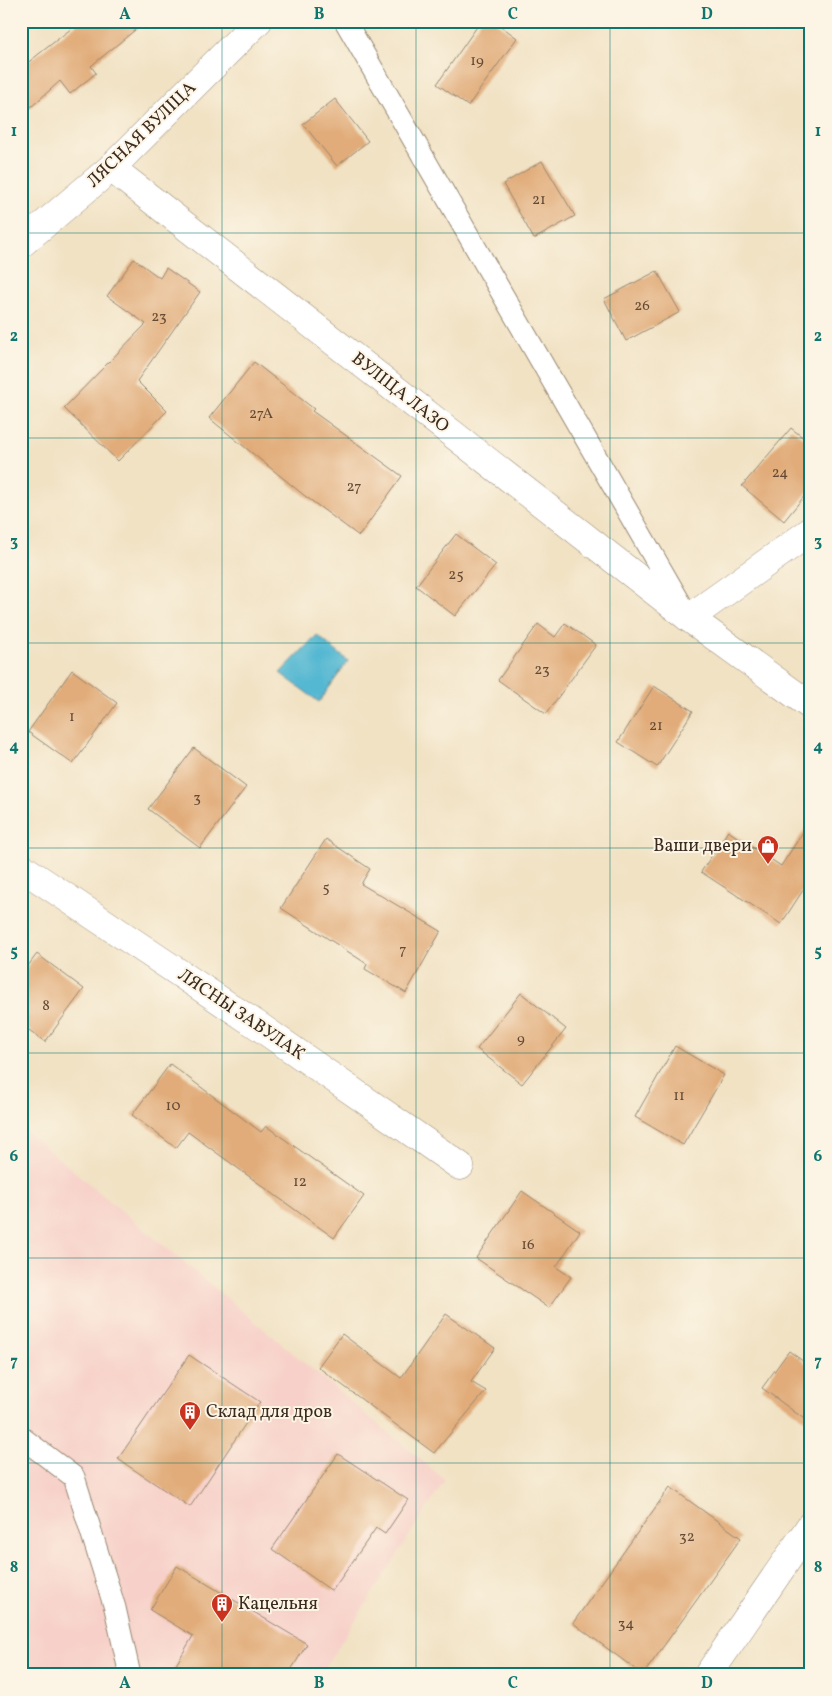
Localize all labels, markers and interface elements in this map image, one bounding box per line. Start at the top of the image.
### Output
text: A [119,4,131,26]
text: B [314,4,325,26]
text: C [508,4,518,26]
text: D [701,4,713,26]
house number: 19 [470,51,484,72]
street label: ЛЯСНАЯ ВУЛІЦА [82,76,202,194]
text: 1 [11,121,17,143]
text: 1 [815,121,821,143]
house number: 21 [532,190,546,211]
house number: 26 [634,296,650,317]
house number: 23 [151,307,167,328]
text: 2 [10,326,18,348]
text: 2 [814,326,822,348]
street label: ВУЛІЦА ЛАЗО [346,347,454,439]
house number: 27А [249,404,273,425]
house number: 24 [772,463,788,484]
house number: 27 [347,477,361,498]
text: 3 [10,531,18,553]
text: 3 [814,531,822,553]
house number: 25 [448,565,464,586]
house number: 23 [534,660,550,681]
house number: 1 [69,707,75,728]
house number: 21 [649,716,663,737]
text: 4 [9,736,19,758]
text: 4 [813,736,823,758]
house number: 3 [193,788,201,809]
place label: Ваши двери [653,834,752,859]
shop icon: Ваши двери [756,834,780,865]
house number: 5 [322,878,330,899]
house number: 7 [399,940,407,961]
text: 5 [10,941,18,963]
text: 5 [814,941,822,963]
street label: ЛЯСНЫ ЗАВУЛАК [173,963,309,1067]
house number: 8 [42,996,50,1017]
house number: 9 [517,1029,525,1050]
house number: 11 [673,1086,685,1107]
house number: 10 [166,1096,180,1117]
text: 6 [10,1146,19,1168]
text: 6 [814,1146,823,1168]
house number: 12 [293,1172,307,1193]
house number: 16 [521,1235,535,1256]
text: 7 [10,1351,18,1373]
text: 7 [814,1351,822,1373]
building icon: Склад для дров [178,1400,202,1431]
place label: Склад для дров [206,1400,332,1425]
house number: 32 [679,1527,695,1548]
text: 8 [10,1557,18,1579]
text: 8 [814,1557,822,1579]
building icon: Кацельня [210,1592,234,1623]
place label: Кацельня [238,1592,318,1617]
house number: 34 [618,1614,634,1635]
text: A [119,1673,131,1695]
text: B [314,1673,325,1695]
text: C [508,1673,518,1695]
text: D [701,1673,713,1695]

